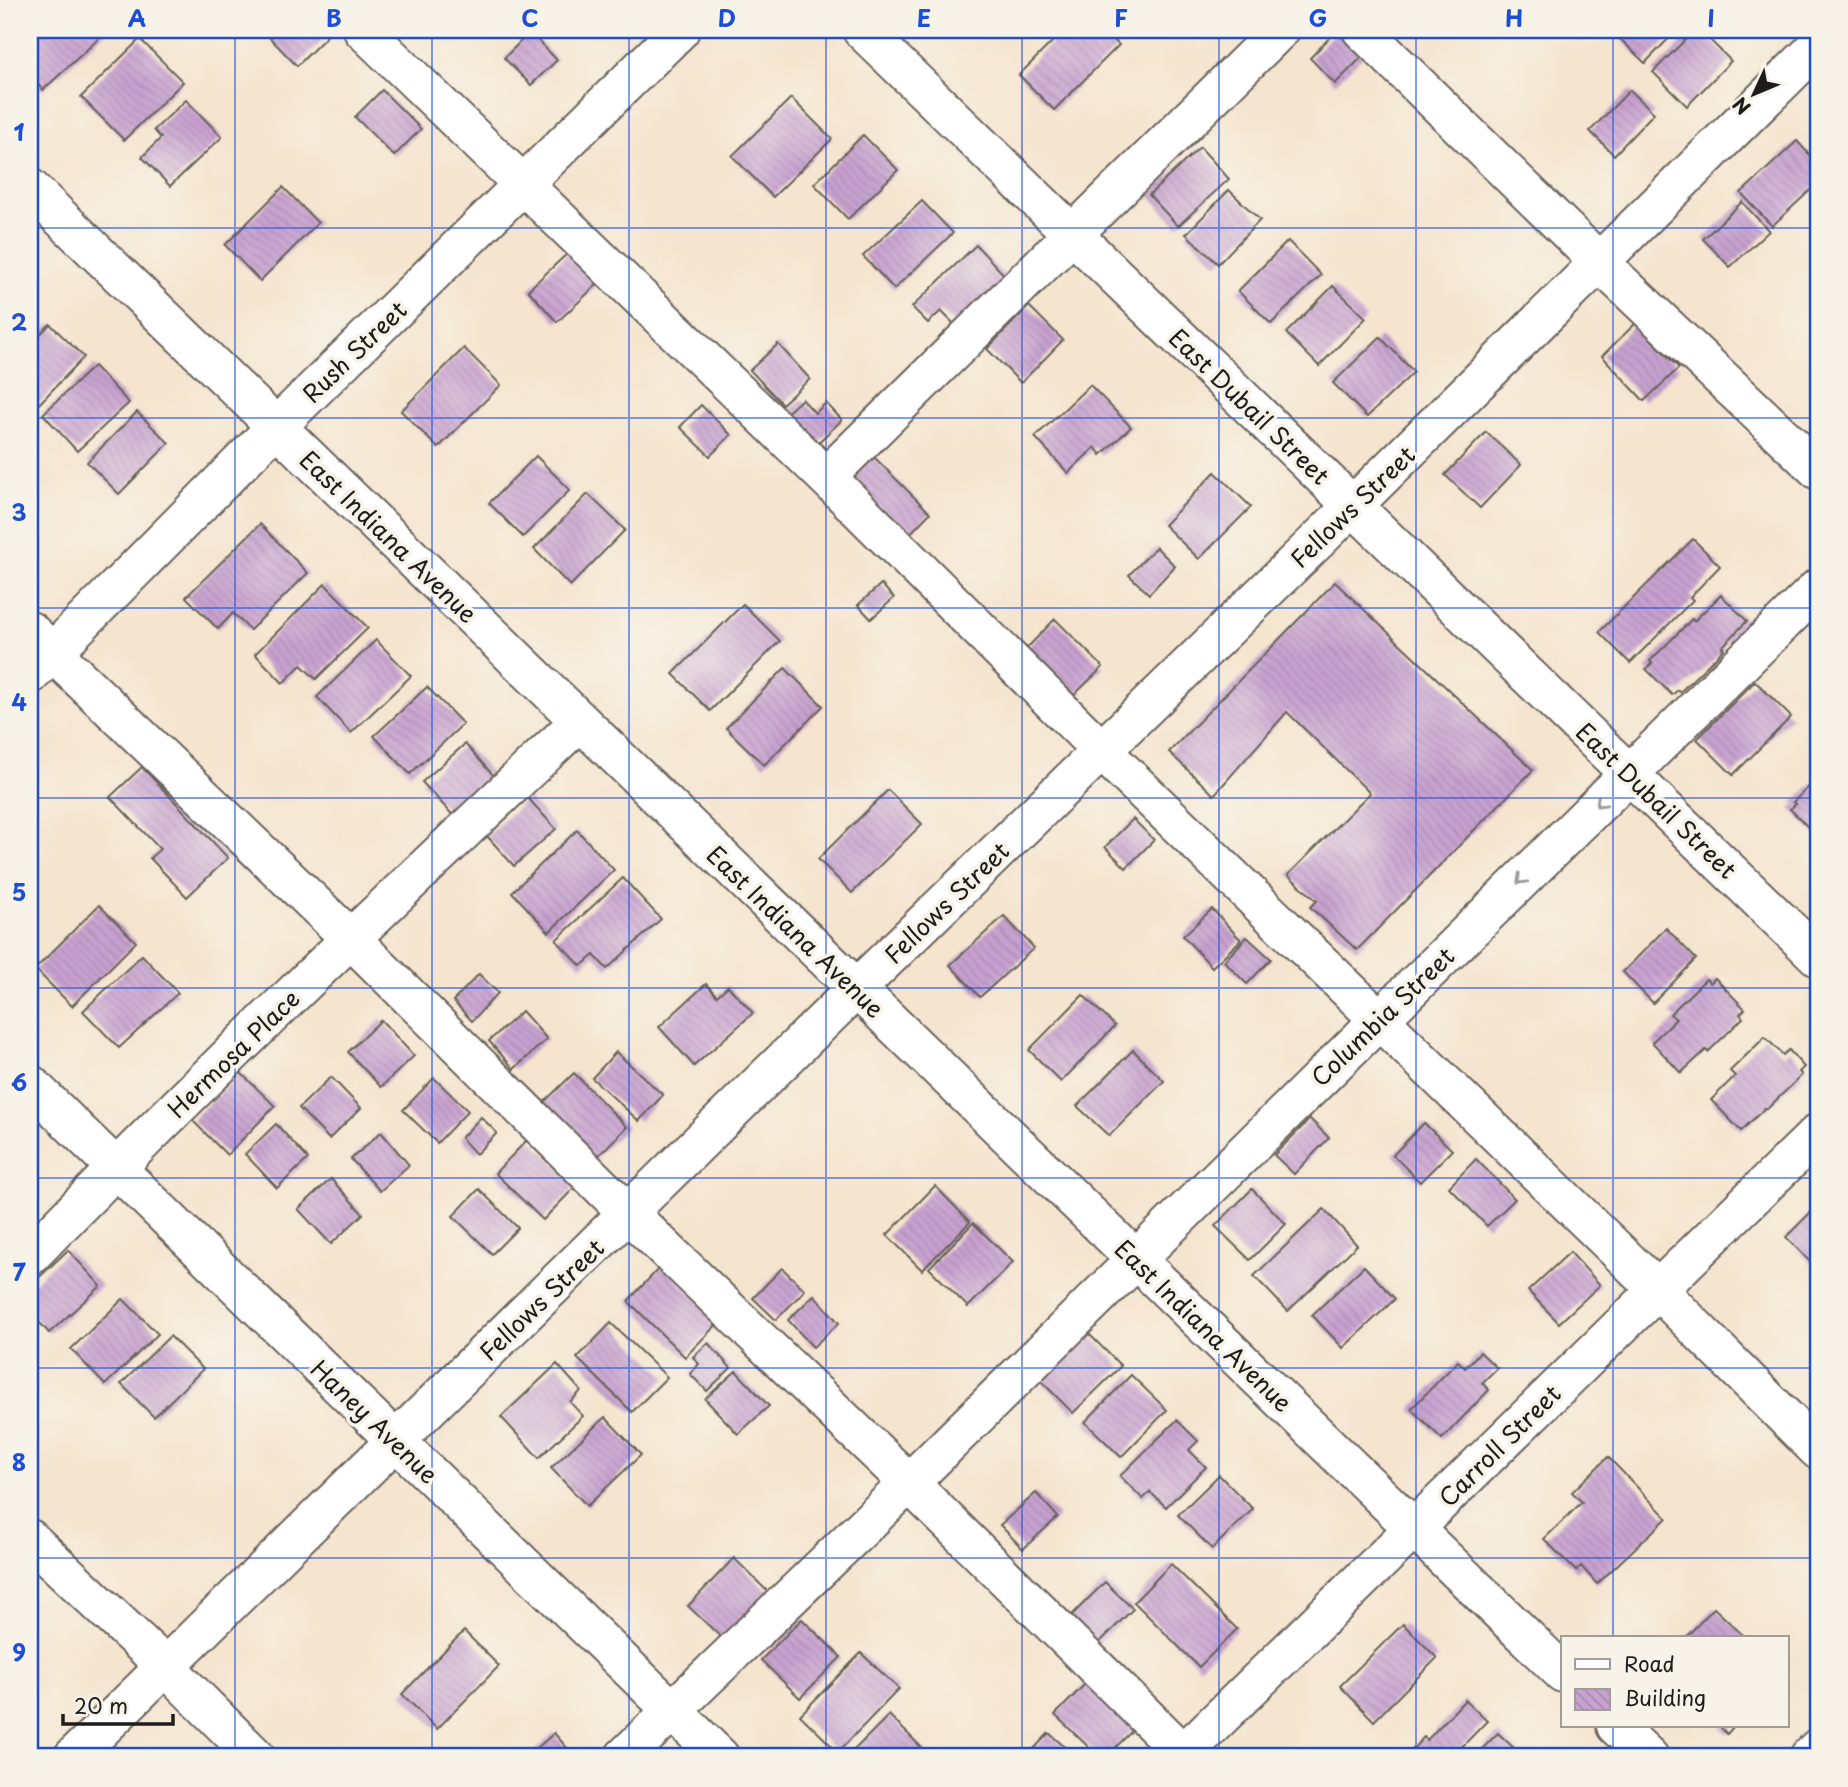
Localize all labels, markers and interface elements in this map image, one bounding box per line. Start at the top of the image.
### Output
text: A [128,0,146,35]
text: B [326,0,342,35]
text: C [521,0,539,35]
text: D [718,0,736,35]
text: E [917,0,931,35]
text: F [1114,0,1128,35]
text: G [1309,0,1327,35]
text: H [1505,0,1523,35]
text: I [1707,0,1715,35]
north arrow [1718,60,1788,130]
text: N [1726,91,1756,122]
text: 1 [14,114,25,149]
street label: Rush Street [294,292,414,410]
text: 2 [11,304,27,339]
street label: East Dubail Street [1161,320,1339,493]
street label: Fellows Street [1281,437,1423,575]
street label: East Indiana Avenue [292,442,486,630]
text: 3 [11,494,27,529]
text: 4 [11,684,27,719]
street label: East Dubail Street [1568,714,1746,887]
one-way arrow [1596,795,1608,807]
street label: Fellows Street [875,833,1017,971]
street label: East Indiana Avenue [699,837,893,1025]
one-way arrow [1516,871,1529,884]
text: 5 [12,874,26,909]
street label: Columbia Street [1302,938,1462,1094]
street label: Hermosa Place [159,981,307,1125]
text: 6 [11,1064,27,1099]
street label: Fellows Street [470,1230,612,1368]
street label: East Indiana Avenue [1107,1231,1301,1419]
text: 7 [12,1254,26,1289]
street label: Haney Avenue [303,1351,447,1491]
street label: Carroll Street [1430,1376,1568,1514]
text: 8 [12,1444,26,1479]
text: 9 [12,1634,26,1669]
legend [1561,1636,1788,1728]
text: Road [1624,1647,1675,1679]
text: Building [1624,1681,1706,1713]
scale bar [63,1682,173,1726]
text: 20 m [74,1689,128,1721]

